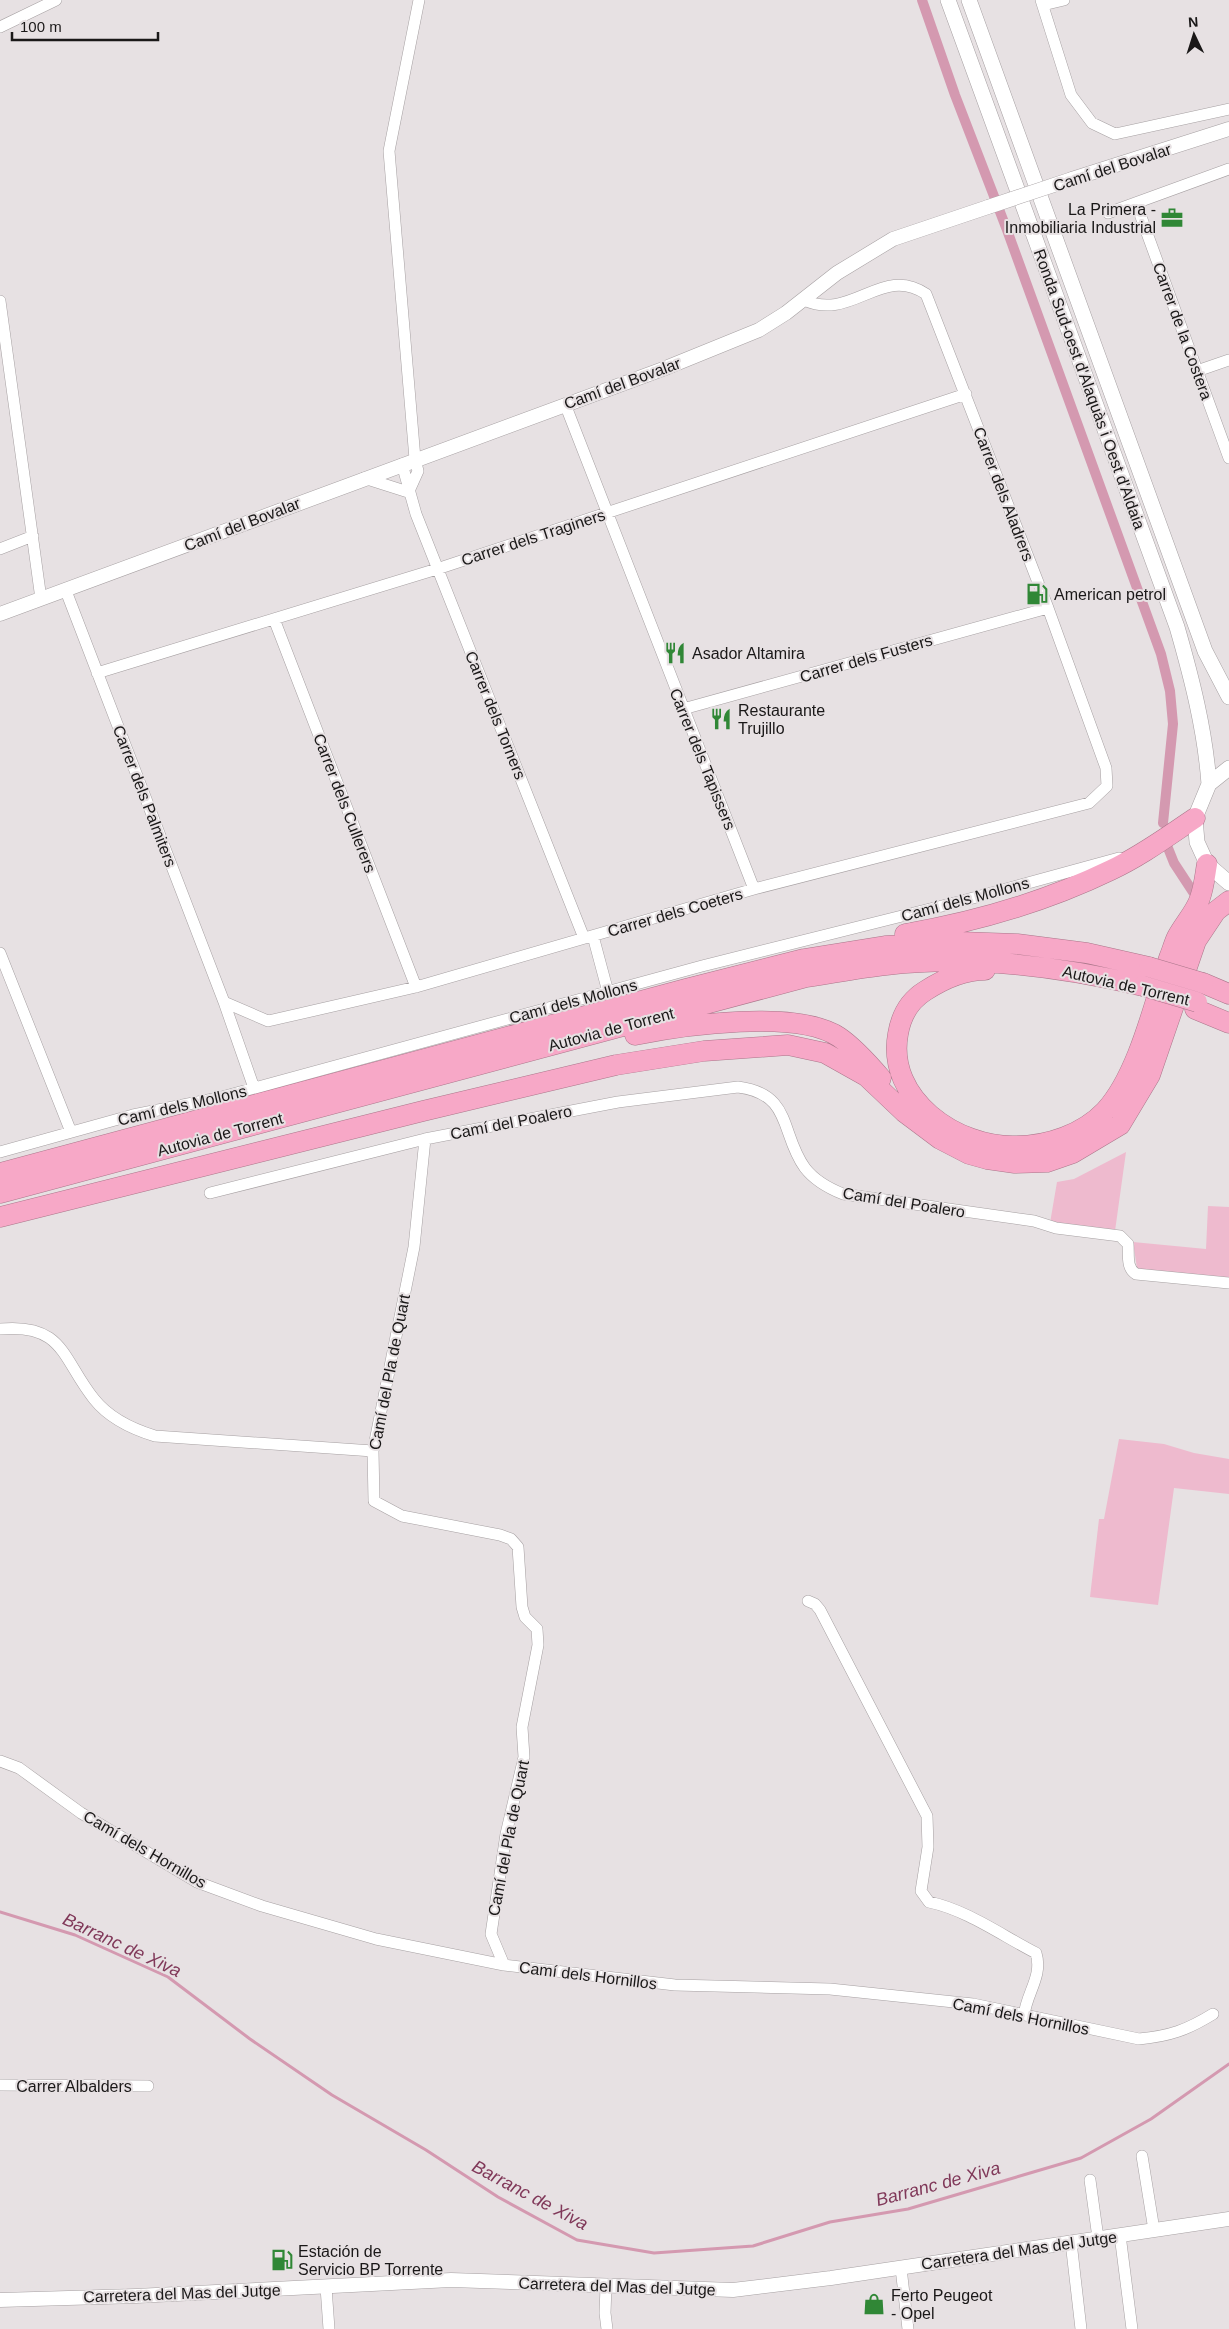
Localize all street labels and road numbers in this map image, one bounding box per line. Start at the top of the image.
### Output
street label: Camí del Bovalar [1051,140,1174,195]
street label: Ronda Sud-oest d'Alaquàs i Oest d'Aldaia [1031,247,1148,532]
street label: Carrer de la Costera [1150,260,1215,402]
street label: Camí del Bovalar [562,354,683,412]
street label: Carrer dels Aladrers [970,425,1037,564]
street label: Camí del Bovalar [182,494,303,554]
street label: Carrer dels Traginers [459,506,607,569]
street label: Carrer dels Fusters [798,631,934,686]
street label: Carrer dels Torners [462,649,529,782]
street label: Carrer dels Tapissers [666,686,739,832]
street label: Carrer dels Palmiters [110,723,179,869]
street label: Carrer dels Cullerers [310,731,379,875]
street label: Camí dels Mollons [899,874,1031,925]
street label: Carrer dels Coeters [606,885,745,940]
street label: Autovia de Torrent [1061,963,1191,1008]
street label: Camí dels Mollons [507,976,639,1027]
street label: Autovia de Torrent [546,1004,676,1054]
street label: Camí dels Mollons [116,1082,248,1129]
street label: Camí del Poalero [449,1102,573,1143]
street label: Autovia de Torrent [155,1109,285,1159]
street label: Camí del Poalero [842,1184,966,1221]
street label: Camí del Pla de Quart [366,1292,413,1451]
street label: Camí del Pla de Quart [485,1758,532,1917]
street label: Camí dels Hornillos [80,1807,209,1891]
street label: Camí dels Hornillos [518,1959,658,1992]
street label: Camí dels Hornillos [951,1995,1091,2038]
street label: Carrer Albalders [16,2078,132,2095]
street label: Carretera del Mas del Jutge [920,2228,1118,2273]
street label: Carretera del Mas del Jutge [518,2275,716,2298]
street label: Carretera del Mas del Jutge [83,2282,281,2305]

